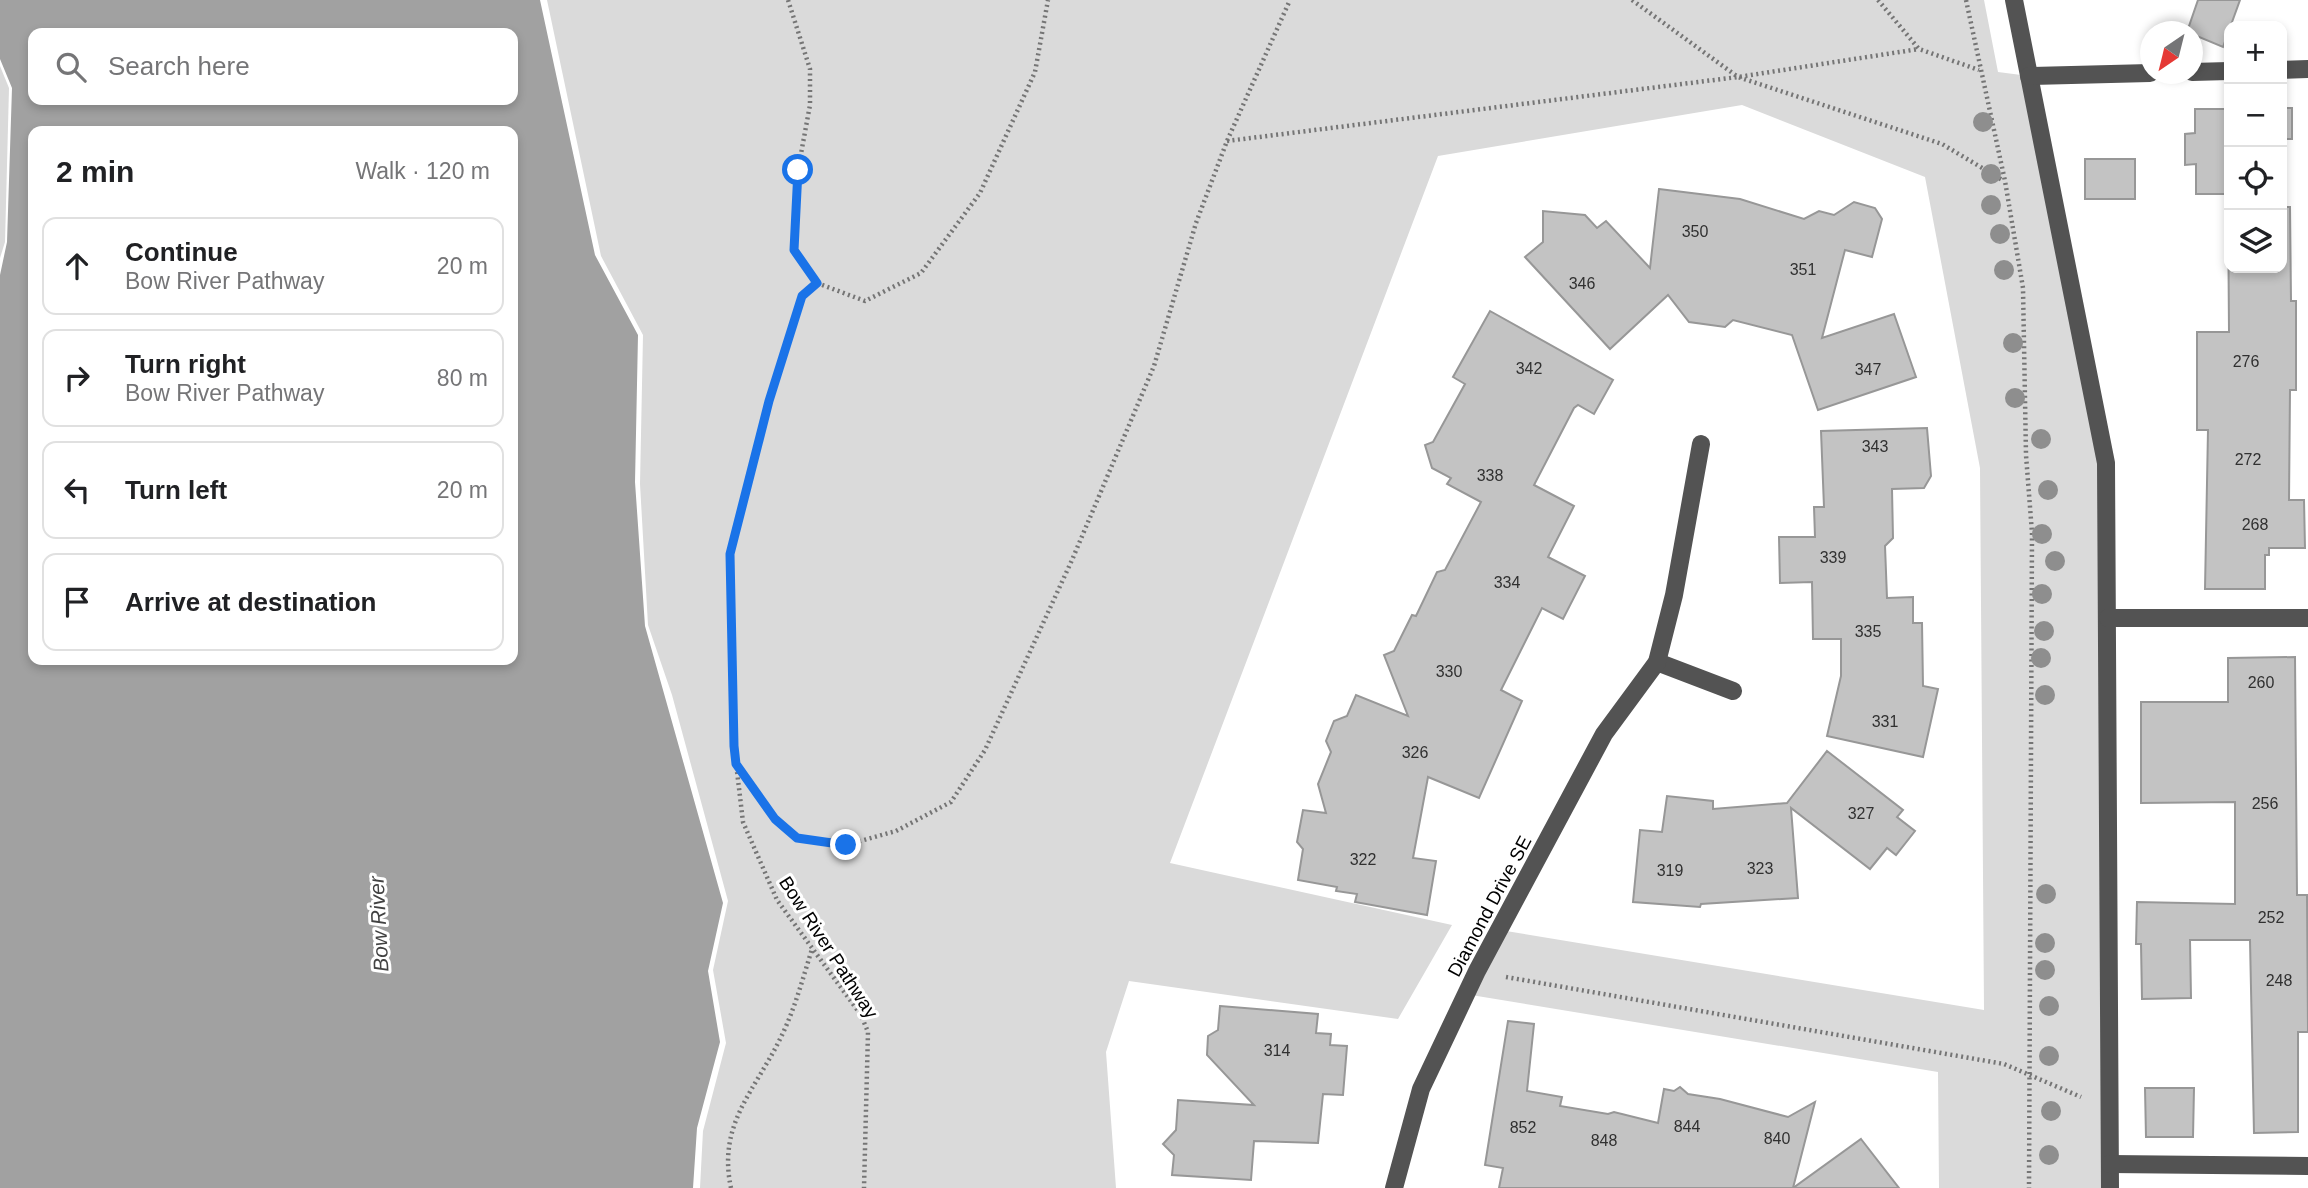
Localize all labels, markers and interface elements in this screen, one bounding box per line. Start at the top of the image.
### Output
north arrow [2140,21,2203,84]
map controls [2224,21,2287,273]
button: + [2224,21,2287,84]
search box [28,28,518,105]
icon: search [52,48,90,86]
text: Search here [108,51,250,81]
button: − [2224,84,2287,147]
button: locate [2224,147,2287,210]
route start [782,154,813,185]
text: 2 min [56,155,134,188]
text: Walk · 120 m [355,158,490,184]
button: layers [2224,210,2287,273]
house number: 350 [1682,223,1708,240]
text: Continue [125,237,238,267]
icon: ahead [58,247,96,285]
text: 20 m [437,253,488,279]
house number: 351 [1790,261,1816,278]
text: Bow River Pathway [125,268,324,294]
house number: 346 [1569,275,1595,292]
text: Turn right [125,349,246,379]
house number: 276 [2233,353,2259,370]
icon: right [58,359,96,397]
house number: 342 [1516,360,1542,377]
house number: 347 [1855,361,1881,378]
text: 80 m [437,365,488,391]
text: Bow River Pathway [125,380,324,406]
house number: 343 [1862,438,1888,455]
house number: 272 [2235,451,2261,468]
house number: 338 [1477,467,1503,484]
icon: left [58,471,96,509]
text: Turn left [125,475,227,505]
text: 20 m [437,477,488,503]
house number: 268 [2242,516,2268,533]
house number: 339 [1820,549,1846,566]
house number: 334 [1494,574,1520,591]
icon: arrive [58,583,96,621]
text: Arrive at destination [125,587,376,617]
house number: 335 [1855,623,1881,640]
house number: 330 [1436,663,1462,680]
house number: 260 [2248,674,2274,691]
house number: 331 [1872,713,1898,730]
house number: 326 [1402,744,1428,761]
house number: 256 [2252,795,2278,812]
house number: 327 [1848,805,1874,822]
route end [830,829,861,860]
street label: Diamond Drive SE [1443,832,1535,980]
house number: 322 [1350,851,1376,868]
house number: 323 [1747,860,1773,877]
house number: 319 [1657,862,1683,879]
street label: Bow River Pathway [775,872,883,1022]
water label: Bow River [364,875,392,972]
house number: 252 [2258,909,2284,926]
house number: 248 [2266,972,2292,989]
house number: 314 [1264,1042,1290,1059]
house number: 844 [1674,1118,1700,1135]
house number: 852 [1510,1119,1536,1136]
house number: 840 [1764,1130,1790,1147]
house number: 848 [1591,1132,1617,1149]

